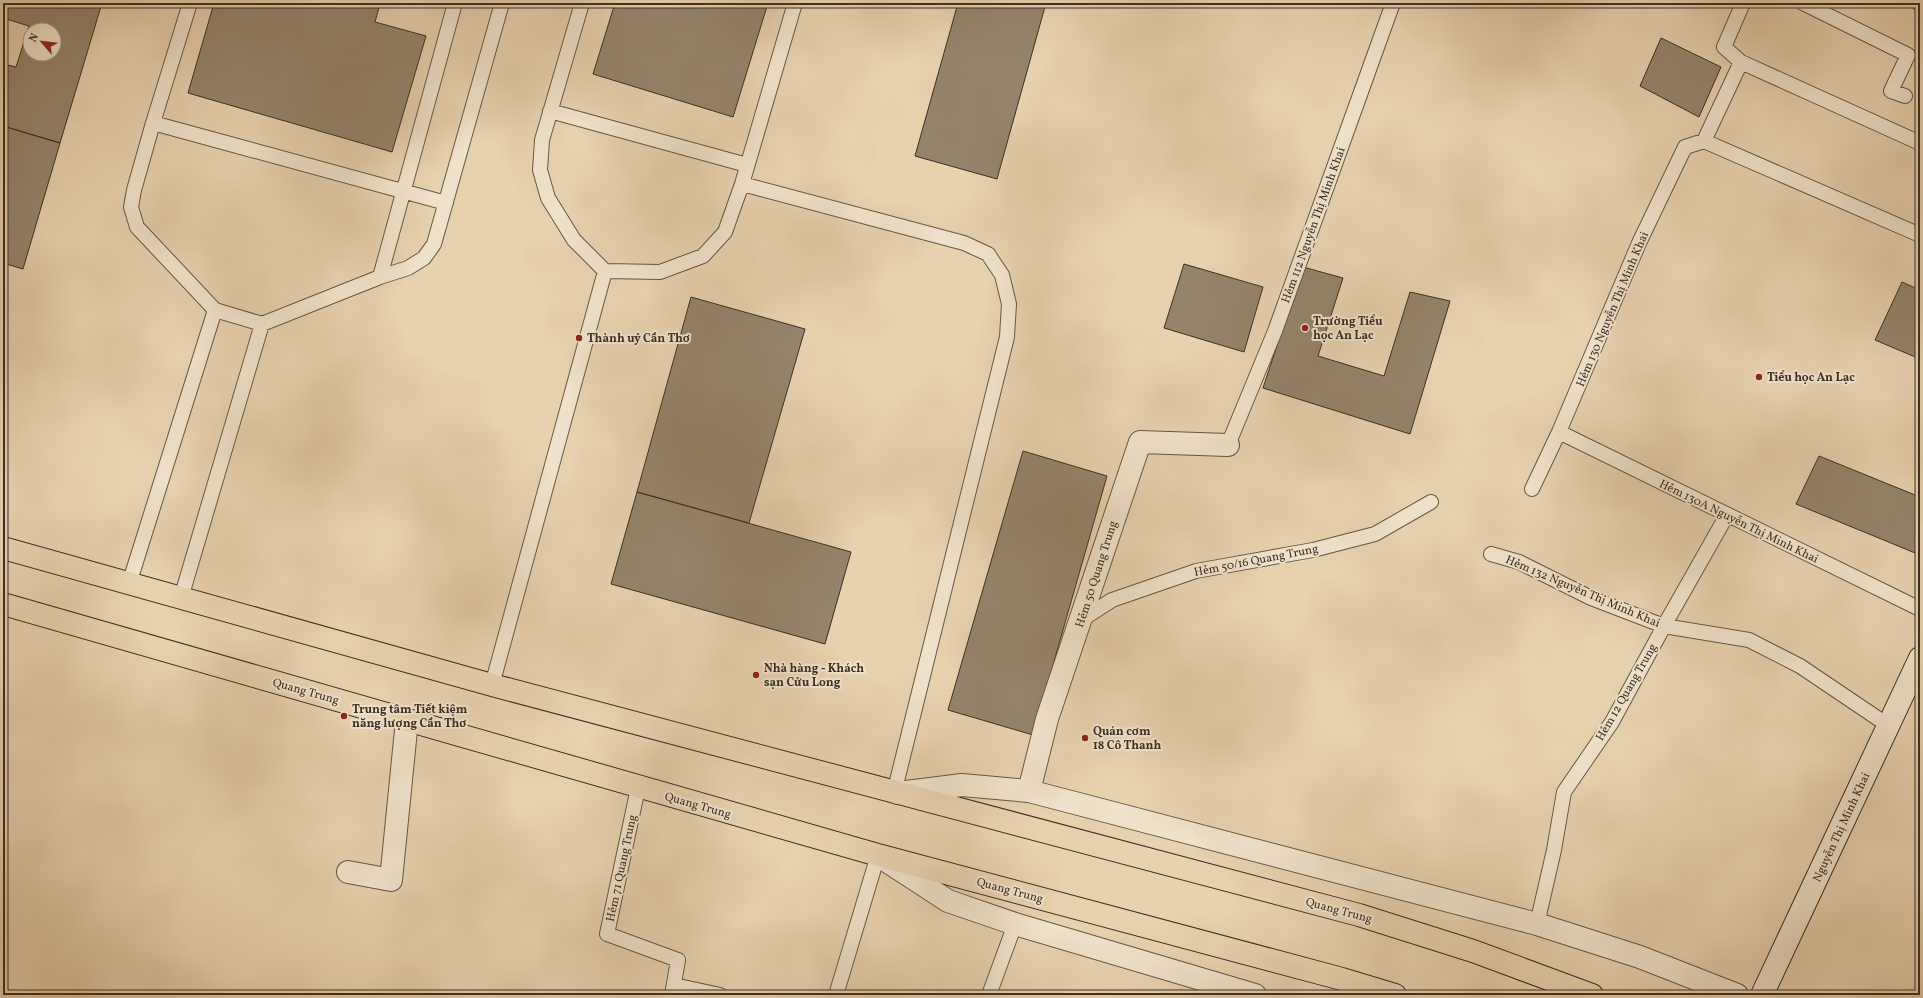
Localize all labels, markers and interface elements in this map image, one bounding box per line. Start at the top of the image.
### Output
north arrow [22,22,62,62]
text: N [26,31,43,45]
street label: Hẻm 112 Nguyễn Thị Minh Khai [1278,145,1350,306]
street label: Hẻm 130 Nguyễn Thị Minh Khai [1573,229,1653,389]
place label: Trường Tiểu học An Lạc [1313,314,1383,344]
marker: Trường Tiểu học An Lạc [1300,323,1310,333]
place label: Thành uỷ Cần Thơ [587,331,690,347]
marker: Thành uỷ Cần Thơ [574,333,584,343]
place label: Tiểu học An Lạc [1767,370,1855,386]
marker: Tiểu học An Lạc [1754,372,1764,382]
street label: Hẻm 130A Nguyễn Thị Minh Khai [1656,476,1821,568]
street label: Hẻm 50 Quang Trung [1072,519,1122,630]
street label: Hẻm 50/16 Quang Trung [1193,541,1320,581]
street label: Hẻm 132 Nguyễn Thị Minh Khai [1503,552,1663,632]
street label: Hẻm 12 Quang Trung [1593,641,1661,744]
place label: Nhà hàng - Khách sạn Cửu Long [764,661,864,691]
marker: Nhà hàng - Khách sạn Cửu Long [751,670,761,680]
street label: Quang Trung [271,675,341,709]
place label: Trung tâm Tiết kiệm năng lượng Cần Thơ [352,702,468,732]
marker: Trung tâm Tiết kiệm năng lượng Cần Thơ [339,711,349,721]
place label: Quán cơm 18 Cô Thanh [1093,724,1161,754]
marker: Quán cơm 18 Cô Thanh [1080,733,1090,743]
street label: Nguyễn Thị Minh Khai [1810,770,1874,885]
street label: Quang Trung [663,789,733,823]
street label: Hẻm 71 Quang Trung [603,813,641,923]
street label: Quang Trung [975,874,1045,908]
street label: Quang Trung [1304,894,1374,928]

